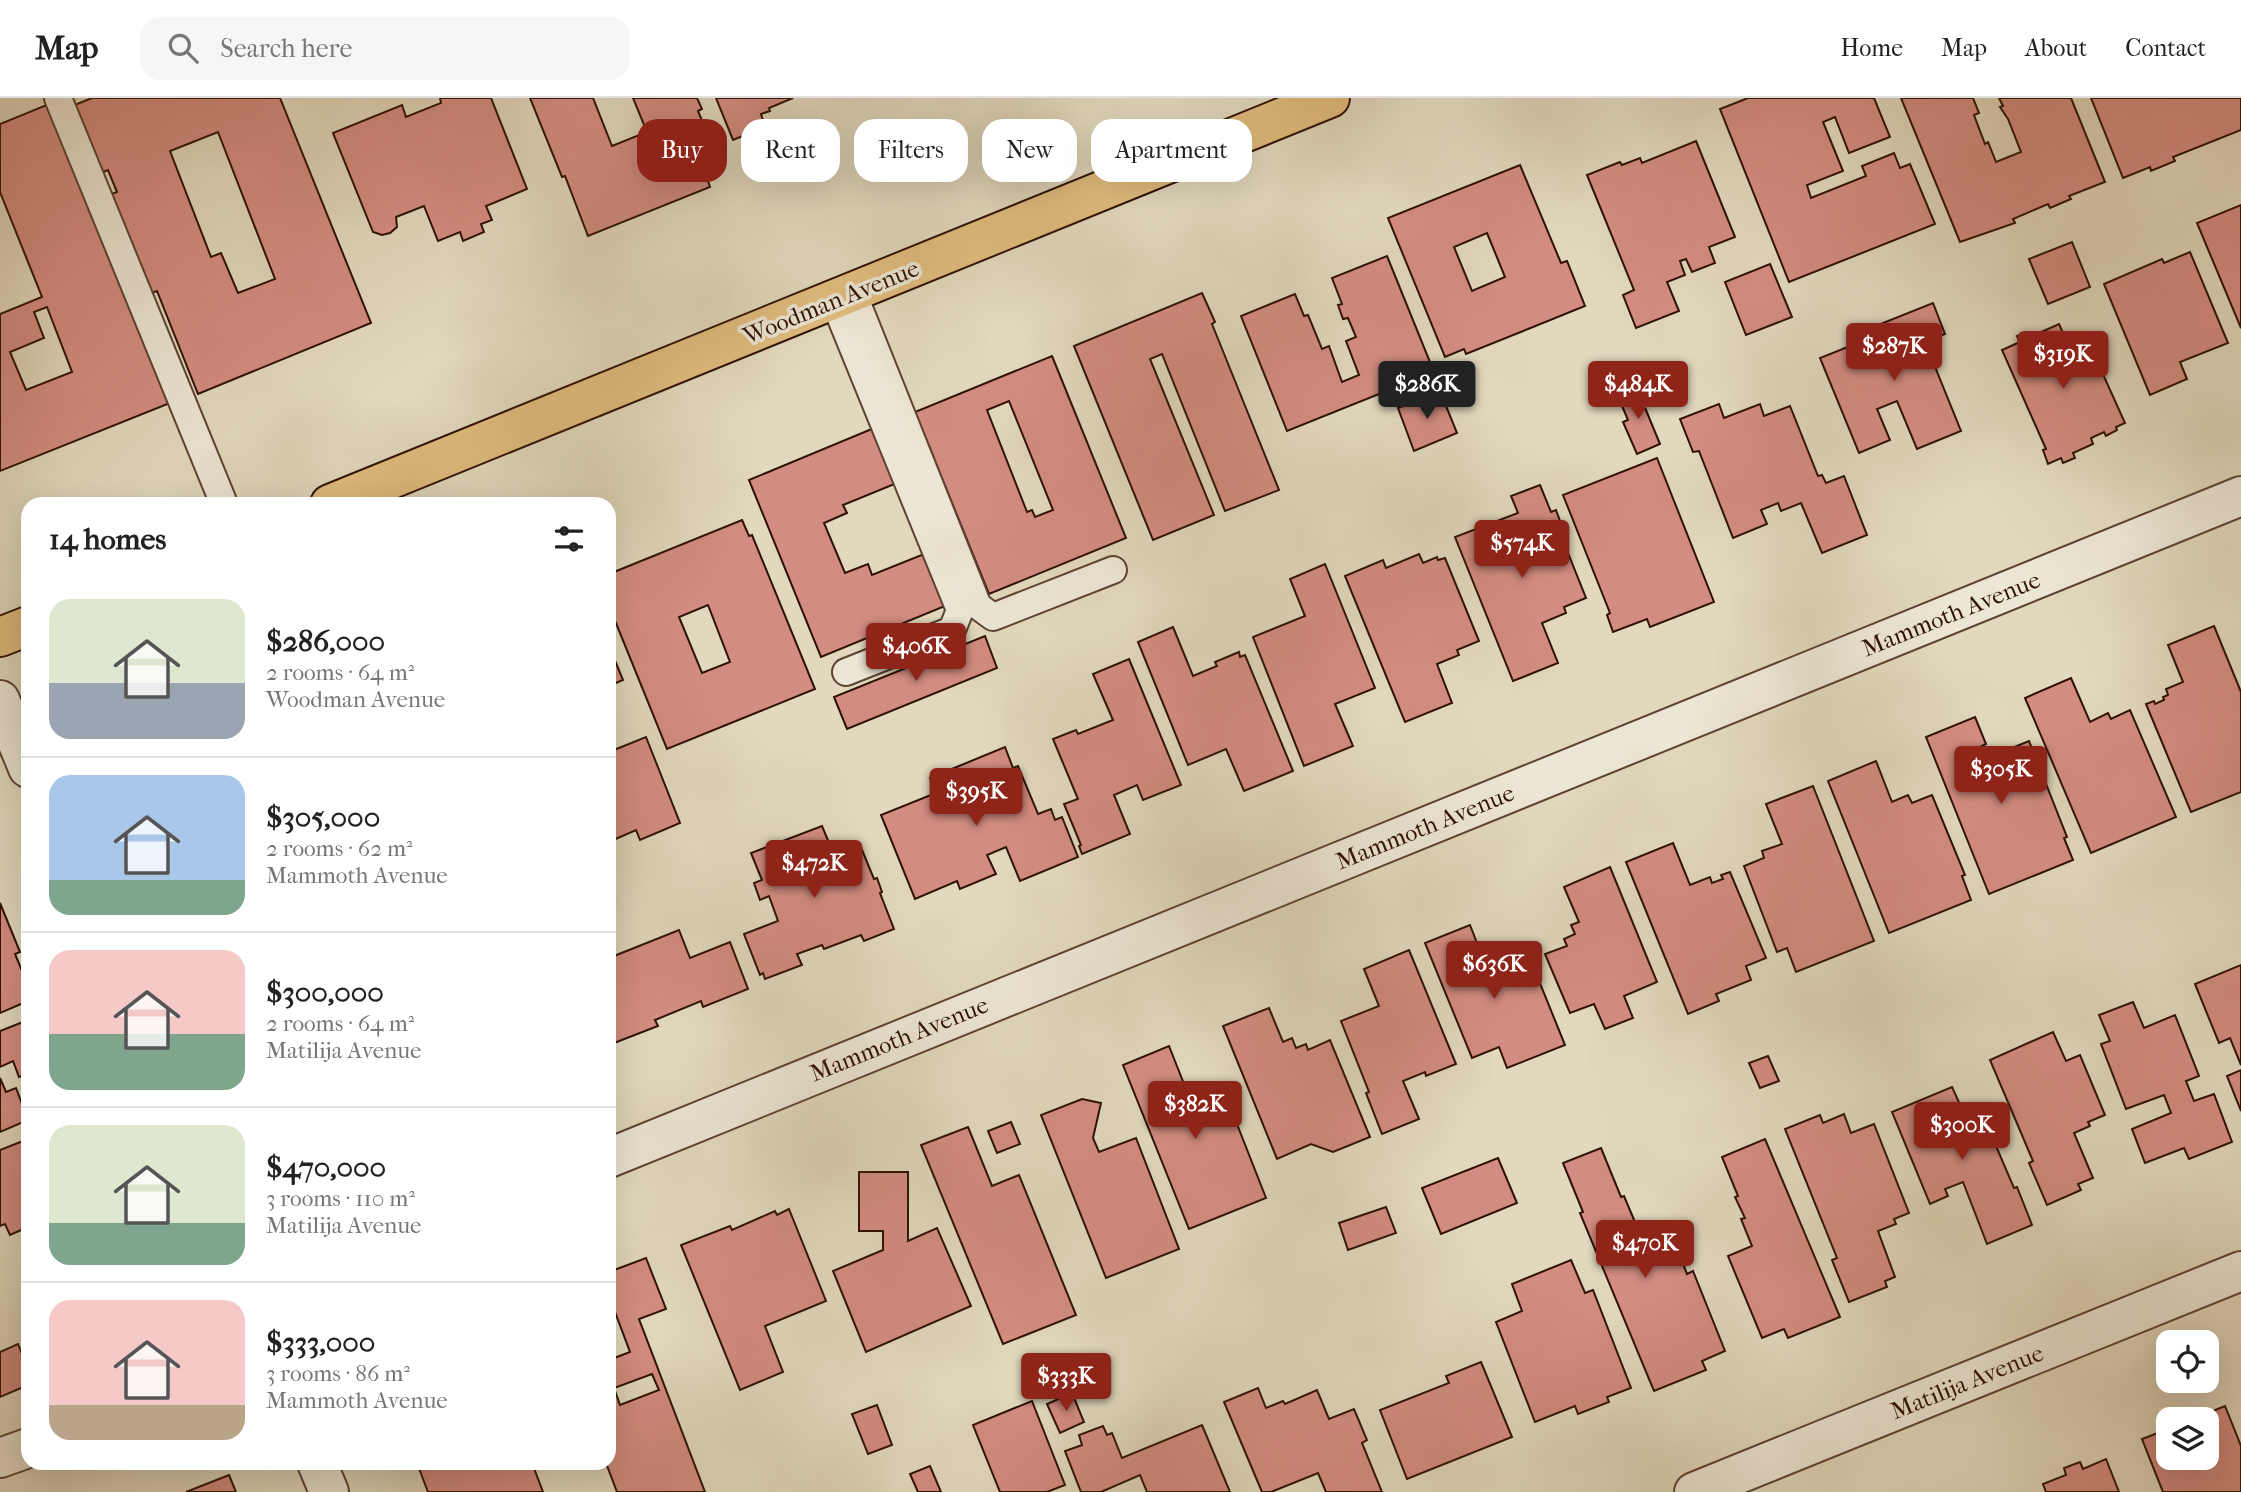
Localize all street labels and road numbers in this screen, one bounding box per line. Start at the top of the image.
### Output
street label: Woodman Avenue [738,254,923,350]
street label: Mammoth Avenue [1858,565,2044,662]
street label: Mammoth Avenue [1332,778,1518,875]
street label: Mammoth Avenue [806,990,992,1087]
street label: Matilija Avenue [1887,1339,2048,1425]

